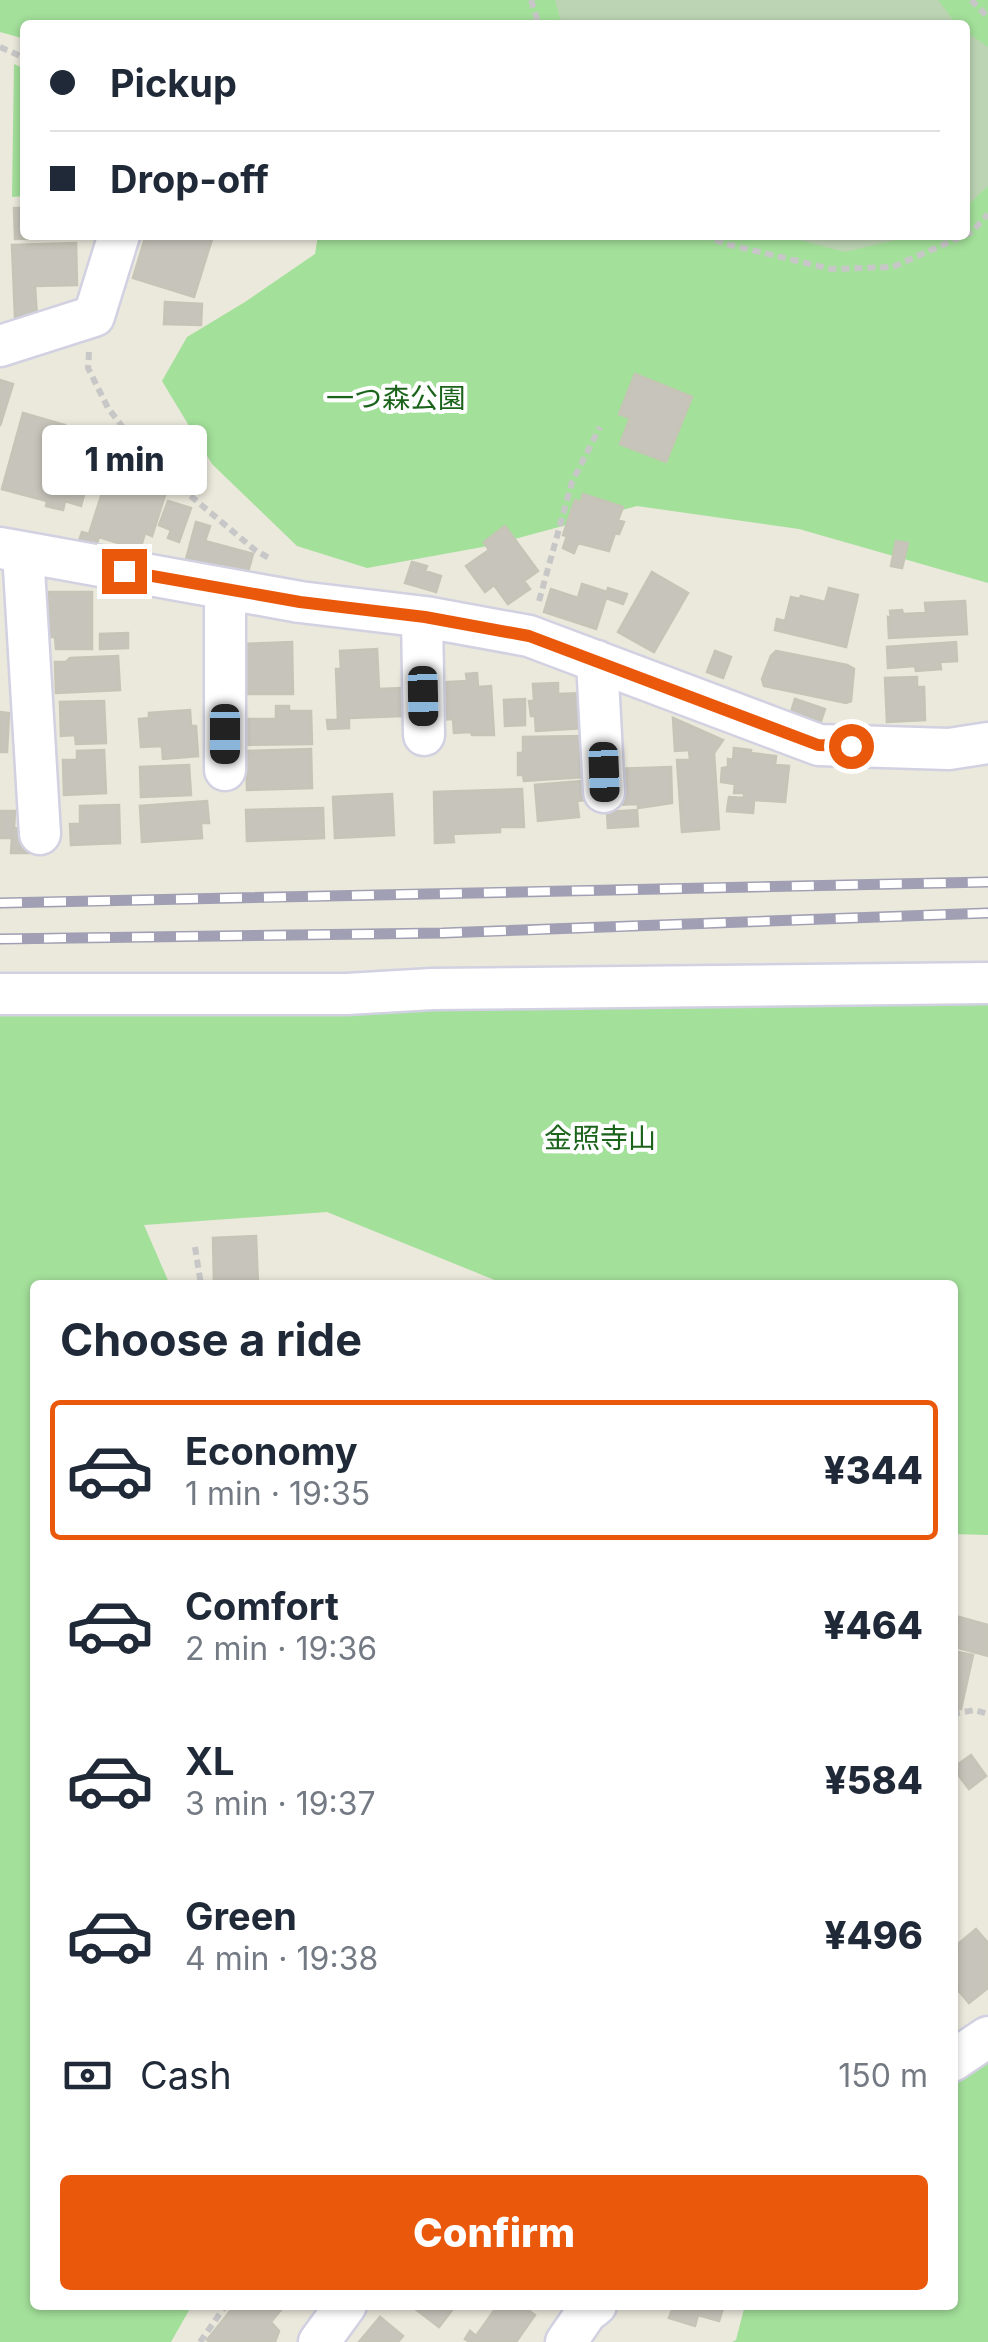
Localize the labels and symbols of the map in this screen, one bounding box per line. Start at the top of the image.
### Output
park label: 一つ森公園 [326,381,466,415]
callout: 1 min [42,426,206,496]
route end [102,549,147,594]
car [407,666,439,726]
car [210,704,240,764]
route start [829,724,874,769]
car [588,741,620,803]
park label: 金照寺山 [544,1121,656,1155]

